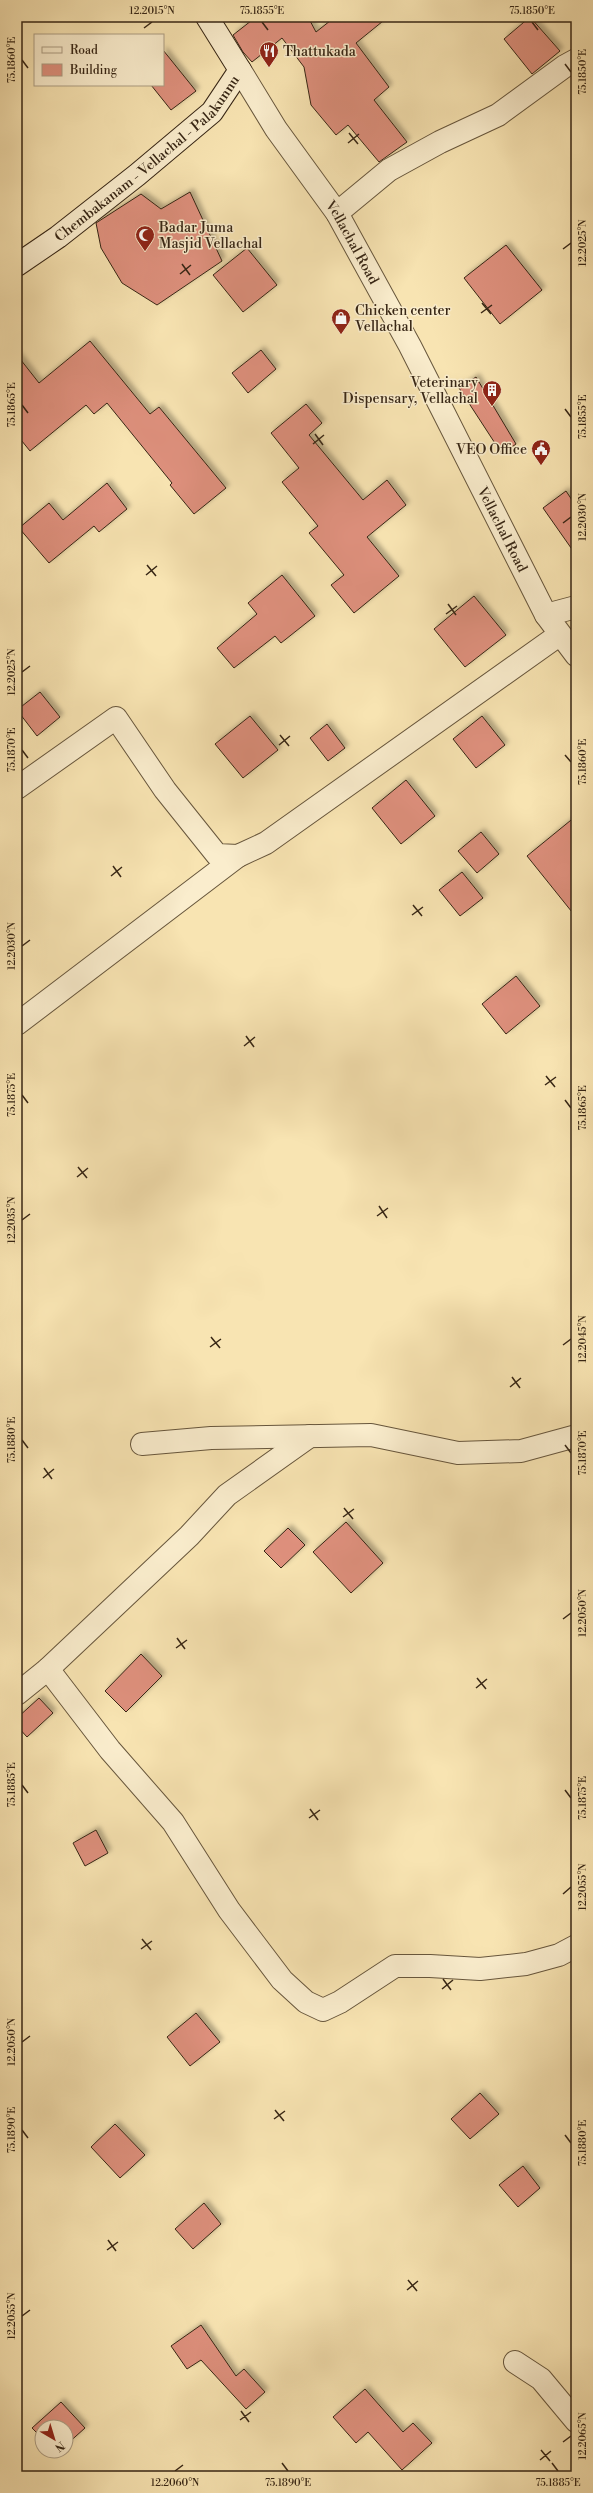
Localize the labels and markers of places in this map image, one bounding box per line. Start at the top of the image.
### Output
restaurant icon: Thattukada [258,40,280,68]
place label: Thattukada [283,43,357,61]
place label: Badar Juma Masjid Vellachal [158,219,262,253]
mosque icon: Badar Juma Masjid Vellachal [134,224,156,252]
place label: Chicken center Vellachal [354,302,451,336]
shop icon: Chicken center Vellachal [330,307,352,335]
place label: Veterinary Dispensary, Vellachal [343,374,478,408]
building icon: Veterinary Dispensary, Vellachal [481,379,503,407]
public building icon: VEO Office [530,438,552,466]
place label: VEO Office [455,441,527,459]

